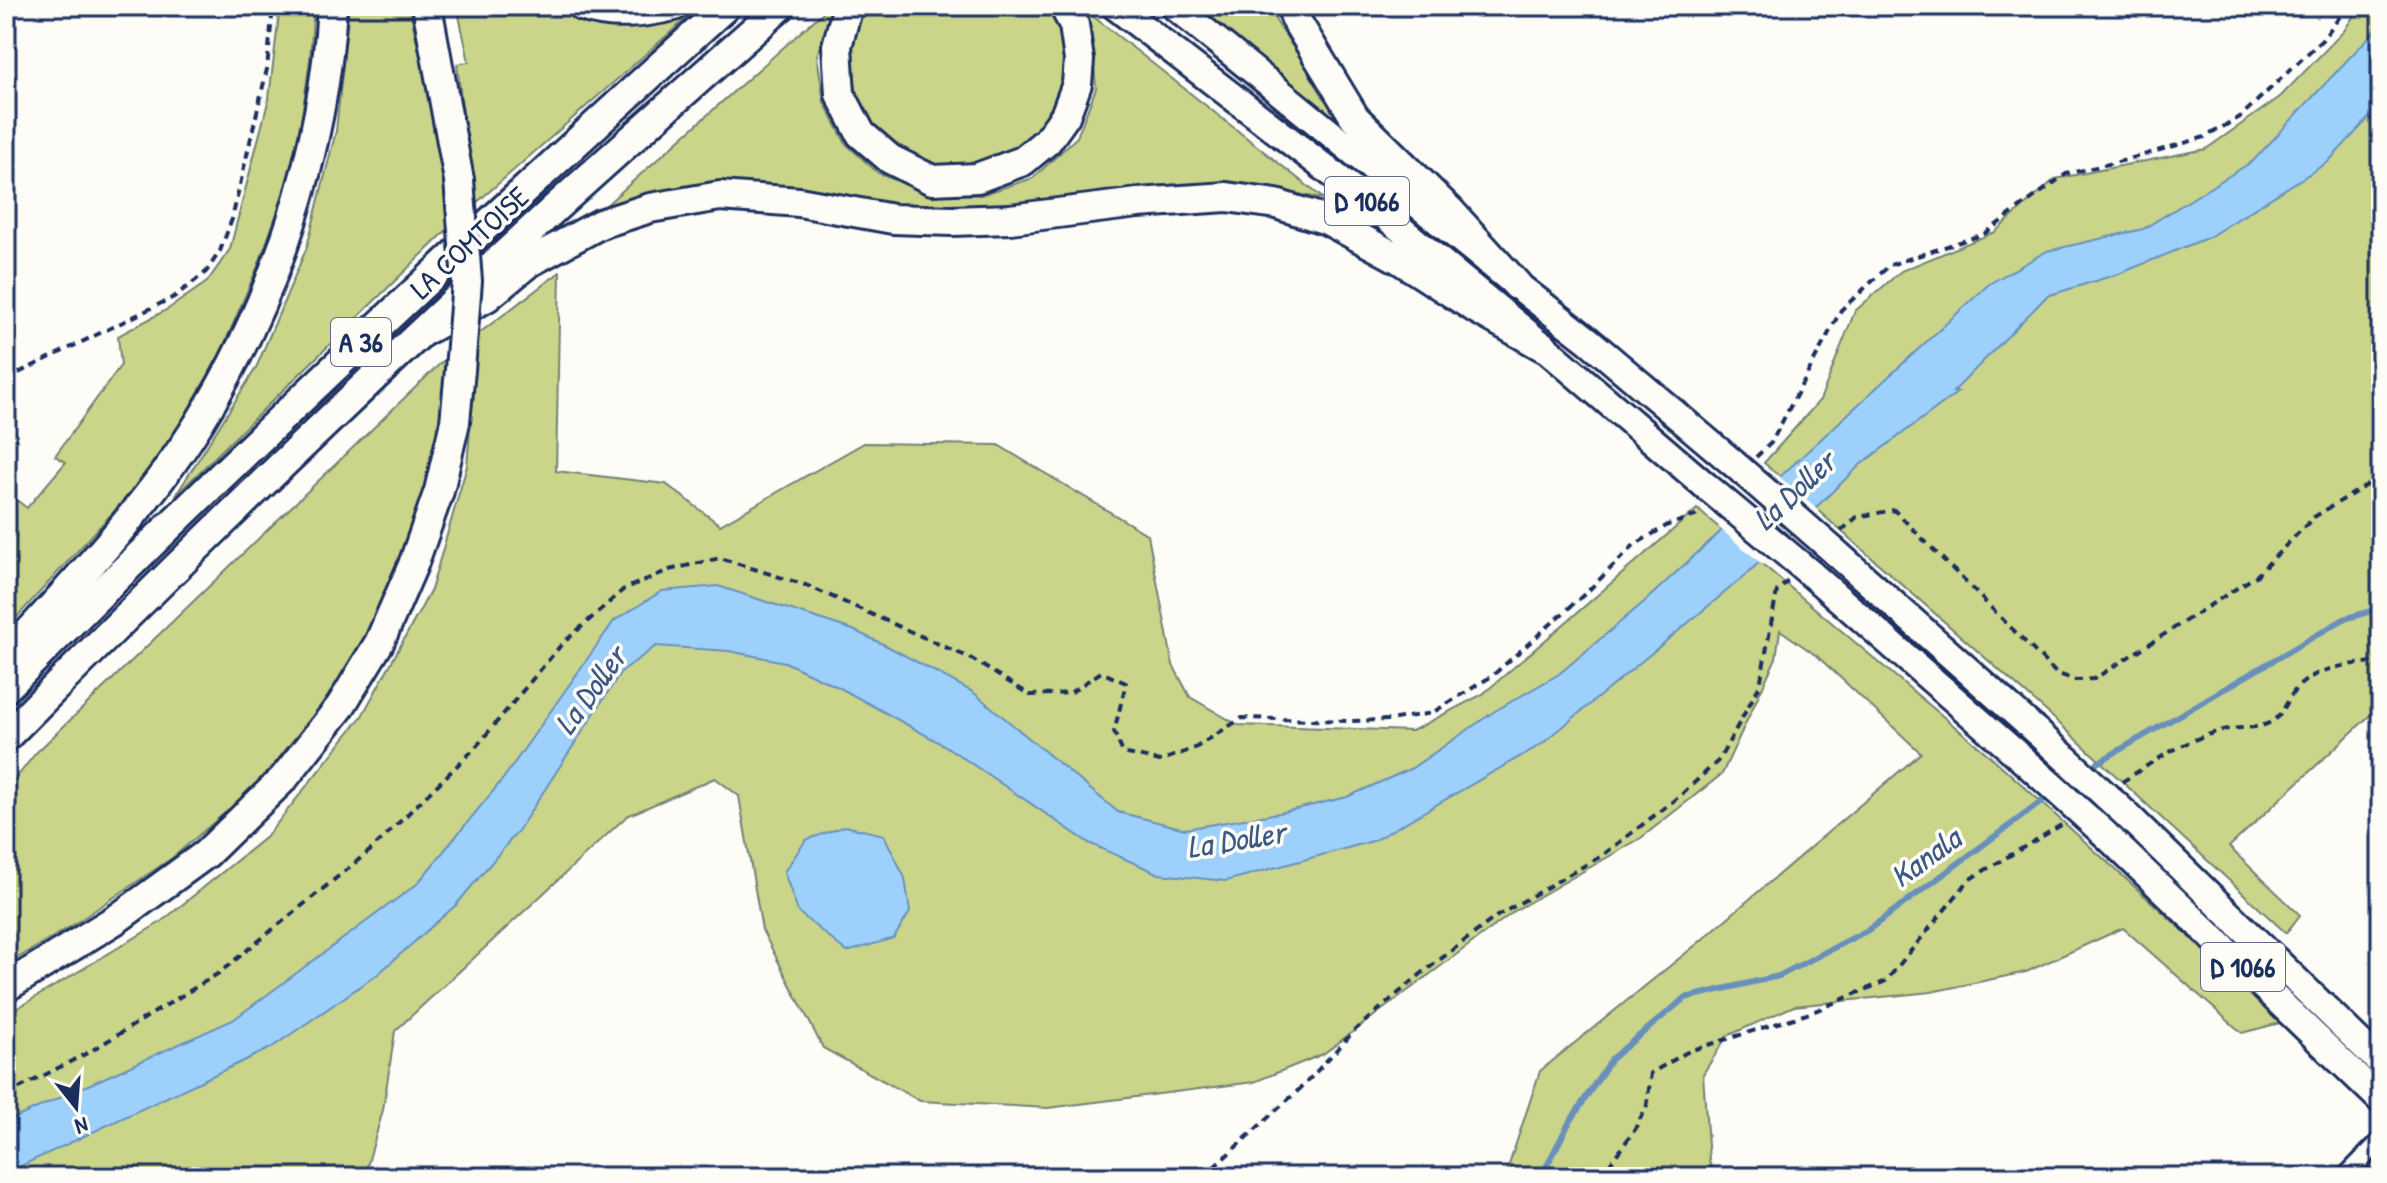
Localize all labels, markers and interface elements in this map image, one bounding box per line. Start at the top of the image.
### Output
street label: LA COMTOISE [401,177,537,307]
road number: D 1066 [1325,177,1409,225]
road number: A 36 [331,318,391,366]
water label: La Doller [1743,438,1847,539]
water label: La Doller [544,634,639,743]
water label: La Doller [1184,809,1292,868]
water label: Kanala [1881,815,1972,897]
road number: D 1066 [2201,943,2285,991]
north arrow [36,1067,116,1147]
text: N [72,1110,92,1142]

